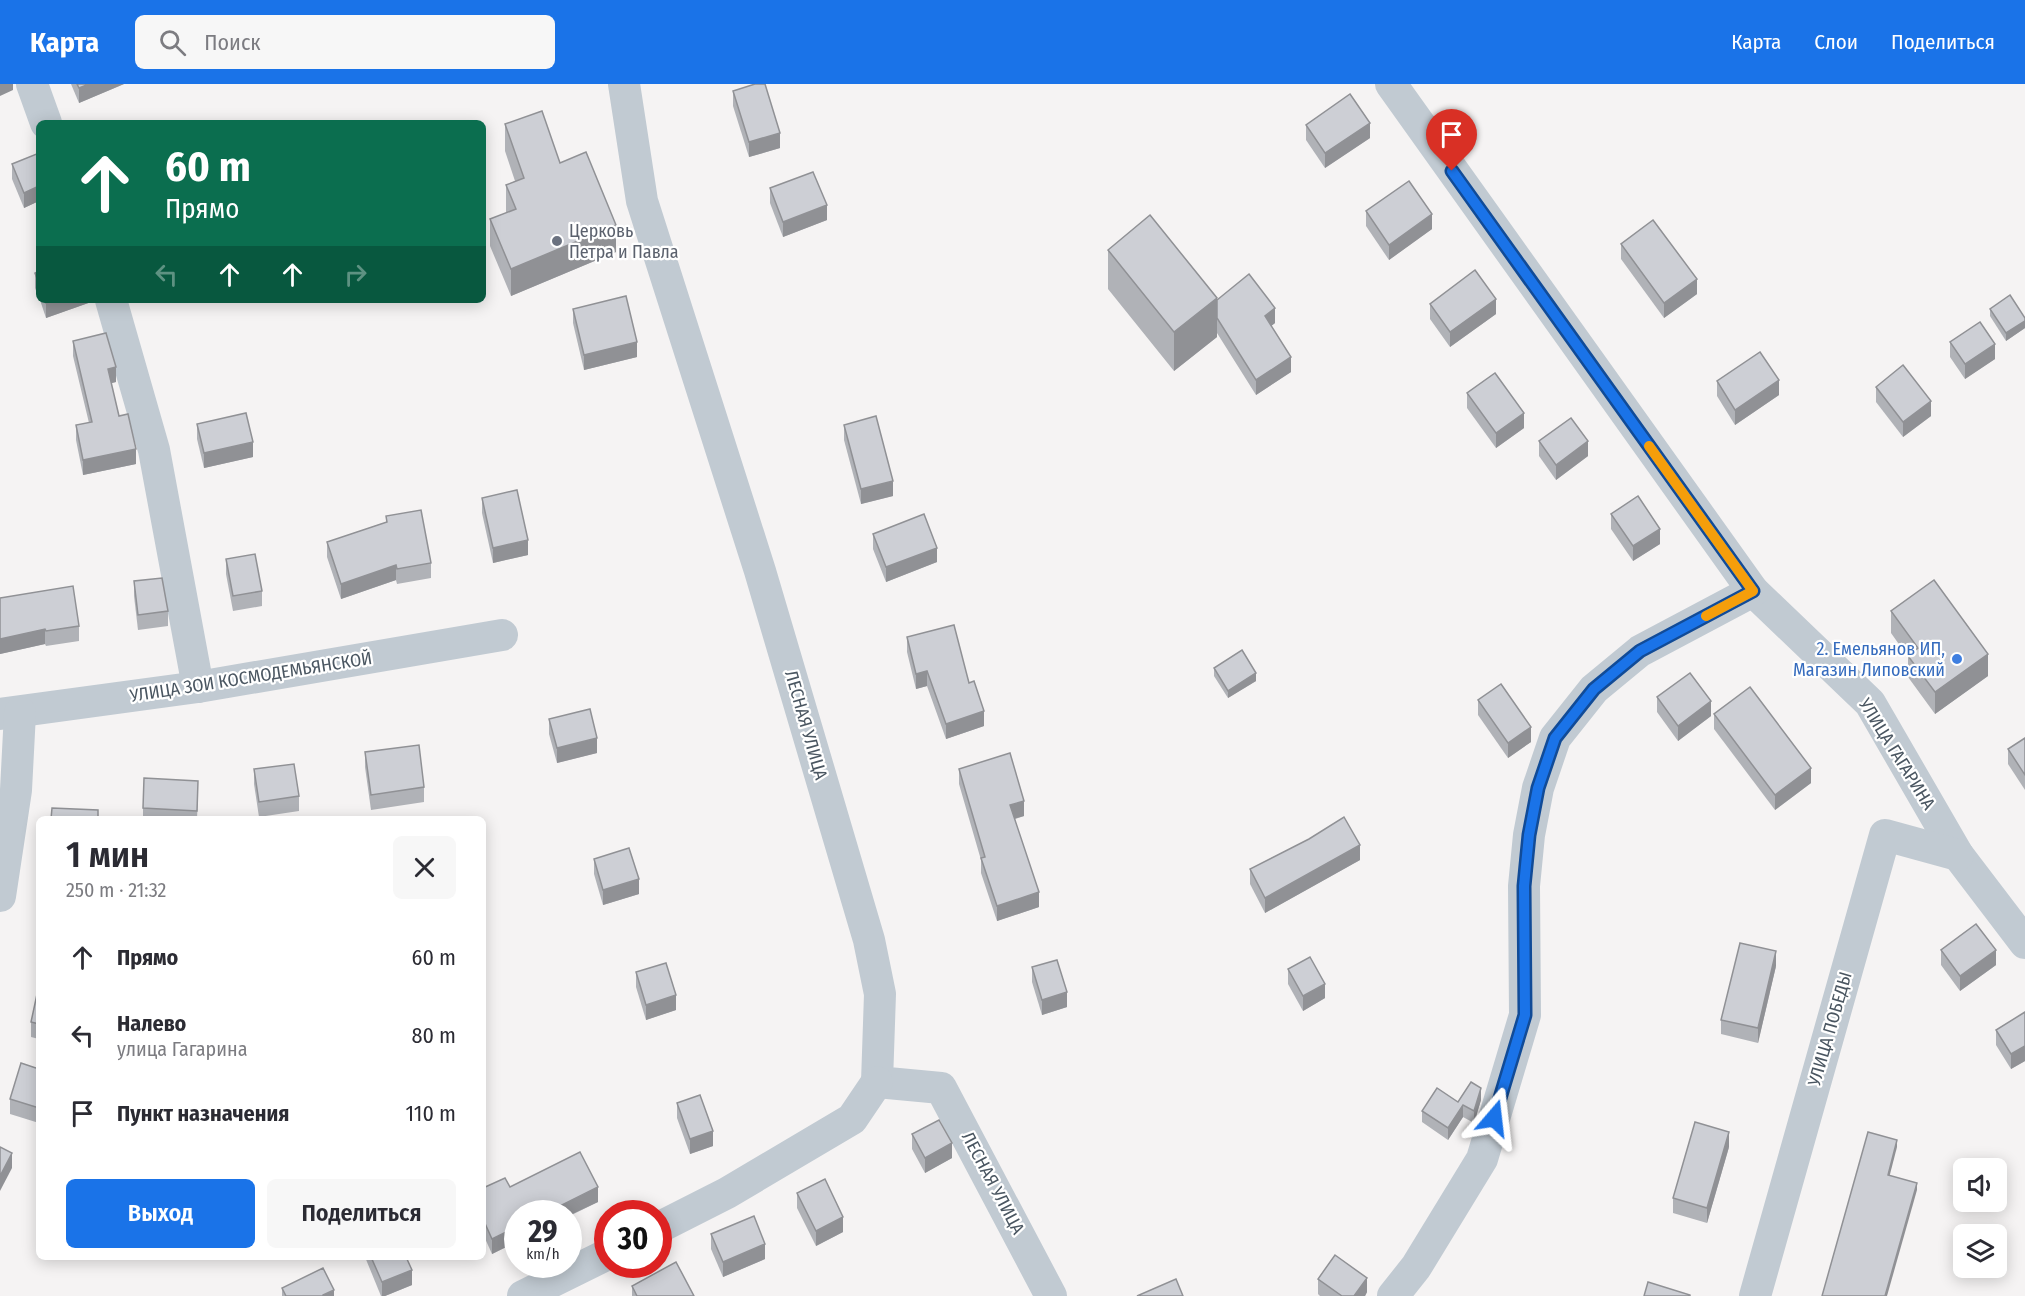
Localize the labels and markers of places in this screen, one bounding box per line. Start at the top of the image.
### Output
pin [1426,109,1477,171]
place label: Церковь Петра и Павла [569,220,679,263]
marker: Церковь Петра и Павла [550,234,564,248]
place label: 2. Емельянов ИП, Магазин Липовский [1793,638,1945,681]
marker: 2. Емельянов ИП, Магазин Липовский [1950,652,1964,666]

